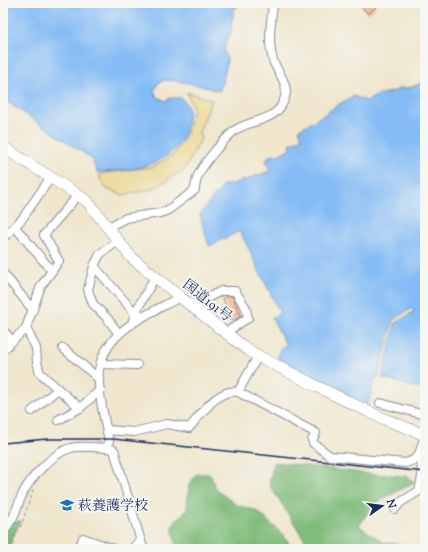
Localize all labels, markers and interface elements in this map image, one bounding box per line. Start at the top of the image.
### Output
street label: 国道191号 [178,276,236,327]
north arrow [362,486,402,526]
school or university icon: 萩養護学校 [59,497,75,513]
place label: 萩養護学校 [78,497,148,517]
text: N [382,497,400,510]

